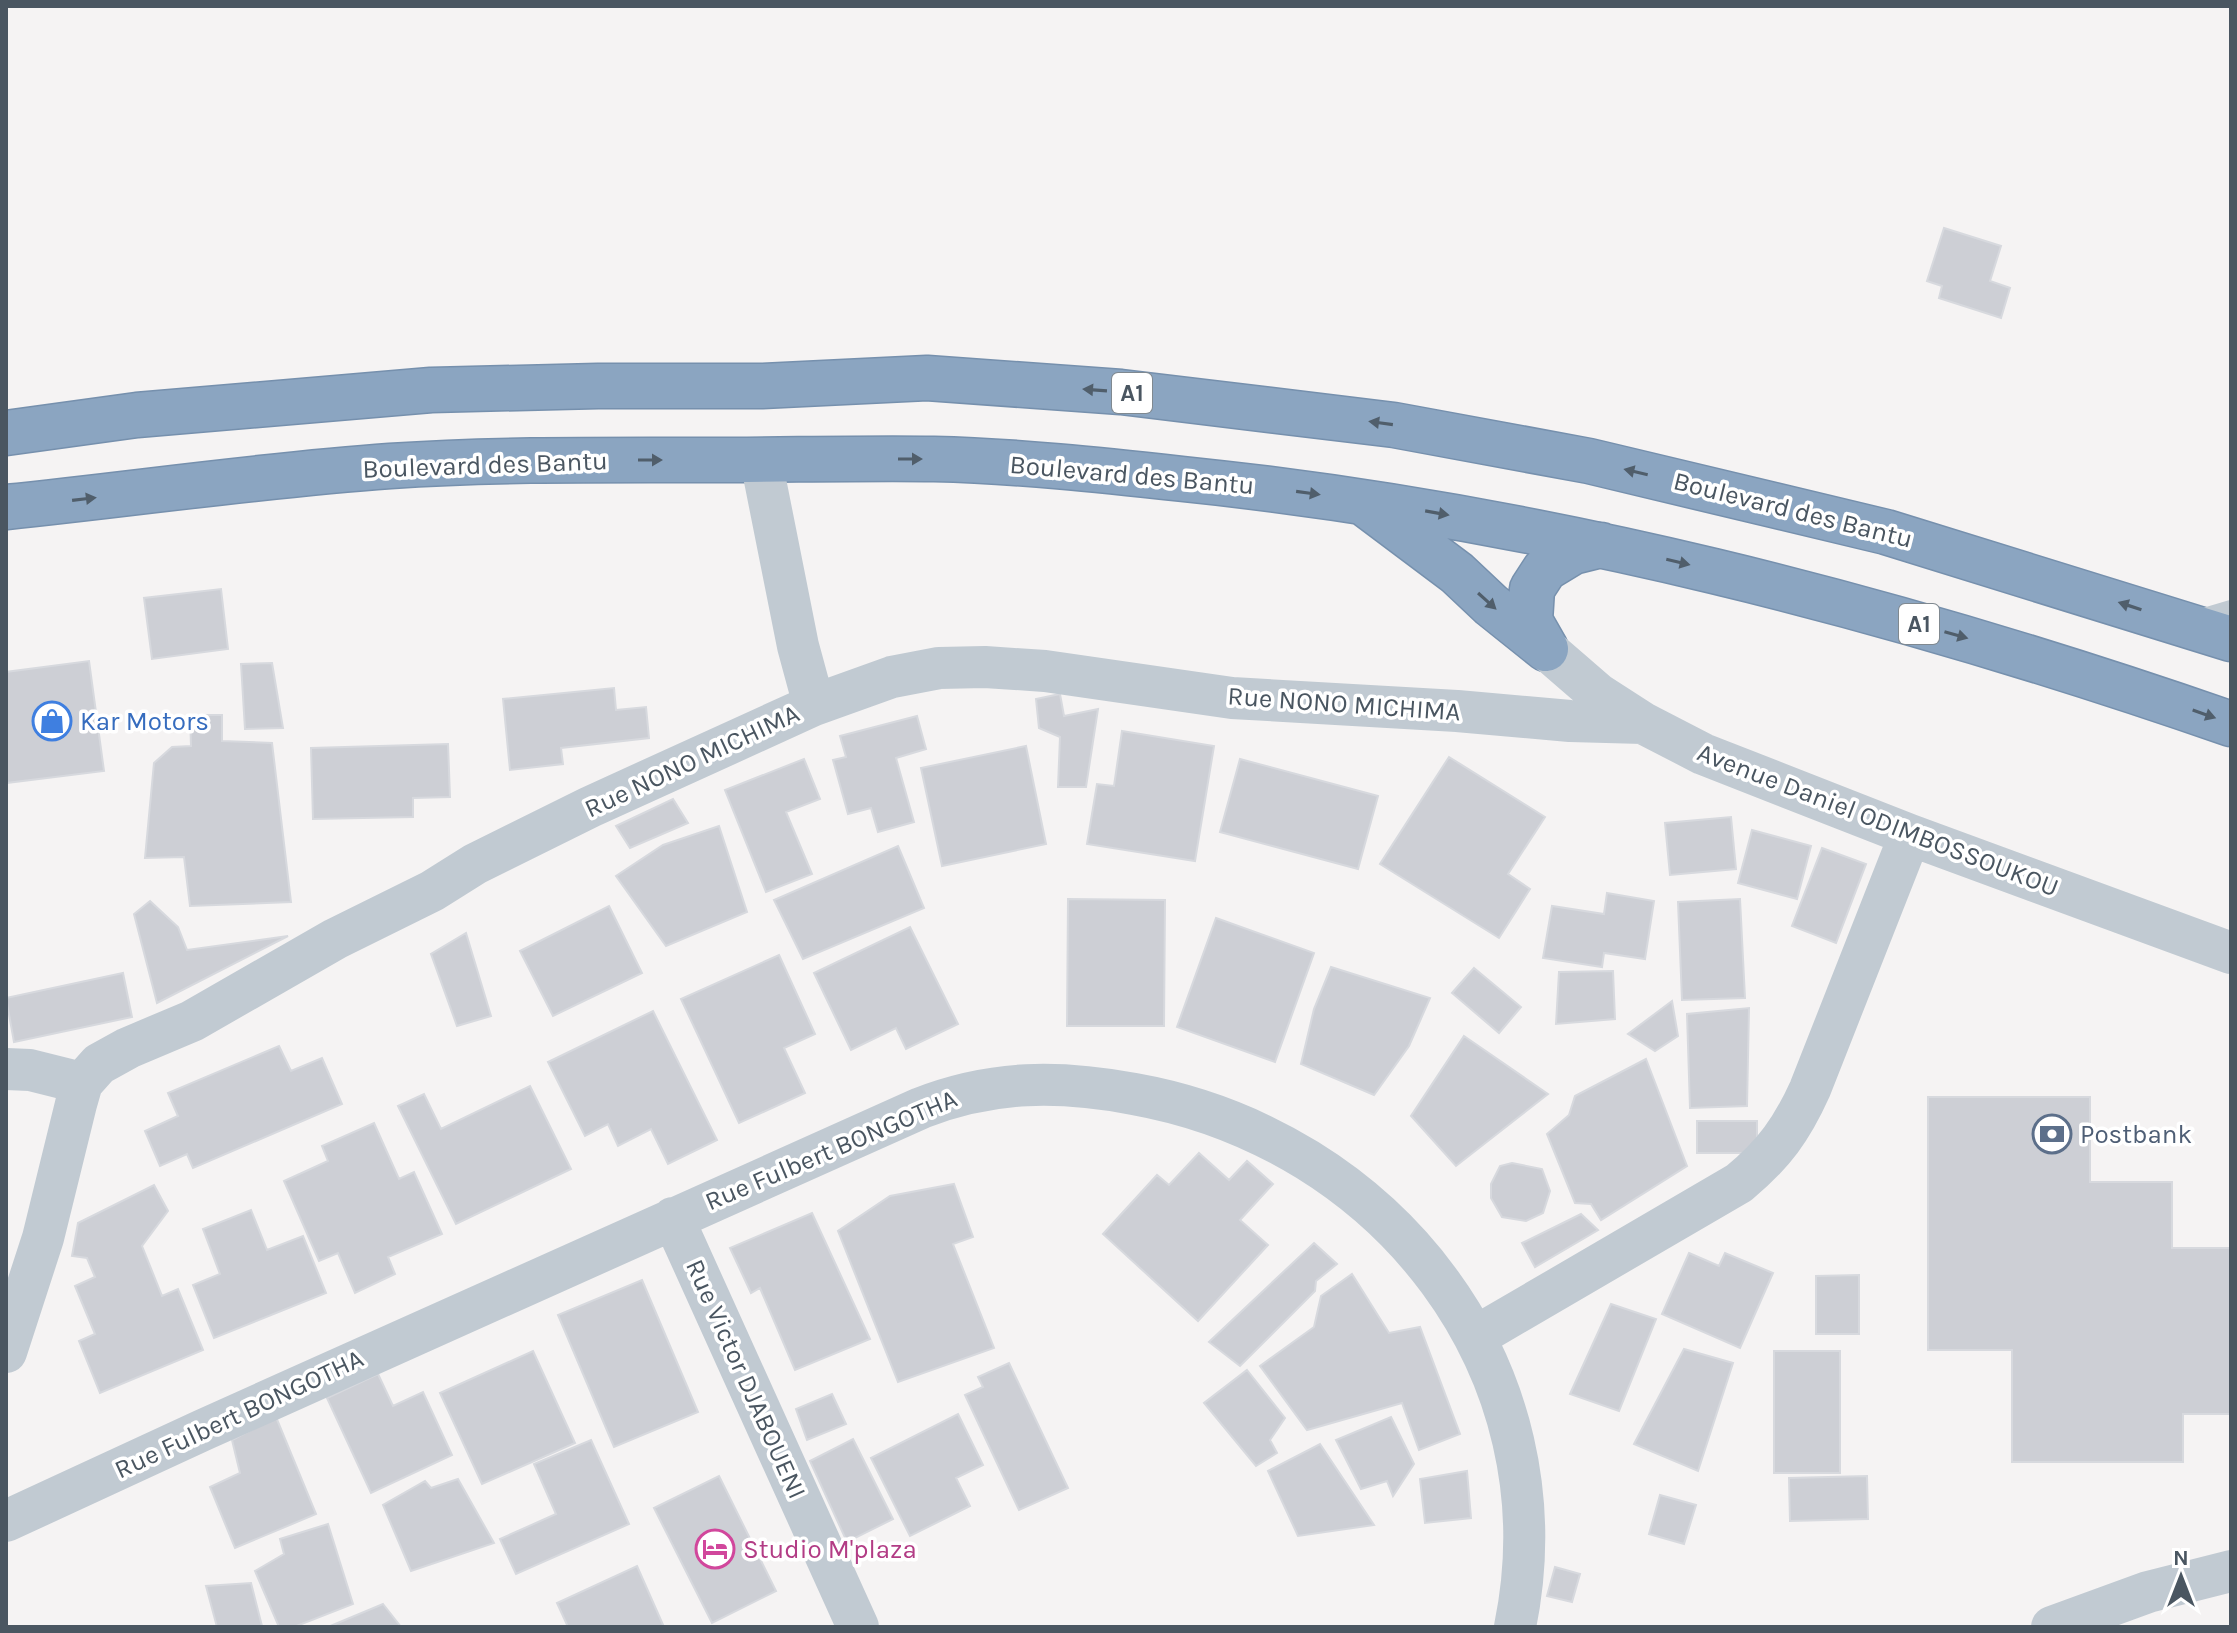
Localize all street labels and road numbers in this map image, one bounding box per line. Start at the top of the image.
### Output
road number: A1 [1112,373,1152,413]
street label: Boulevard des Bantu [362,445,608,485]
street label: Boulevard des Bantu [1008,449,1256,501]
street label: Boulevard des Bantu [1670,465,1916,555]
road number: A1 [1899,604,1939,644]
street label: Rue NONO MICHIMA [1227,680,1462,728]
street label: Rue NONO MICHIMA [580,698,804,824]
street label: Avenue Daniel ODIMBOSSOUKOU [1693,737,2063,903]
street label: Rue Fulbert BONGOTHA [700,1083,962,1217]
street label: Rue Victor DJABOUENI [679,1255,813,1503]
street label: Rue Fulbert BONGOTHA [110,1343,368,1485]

